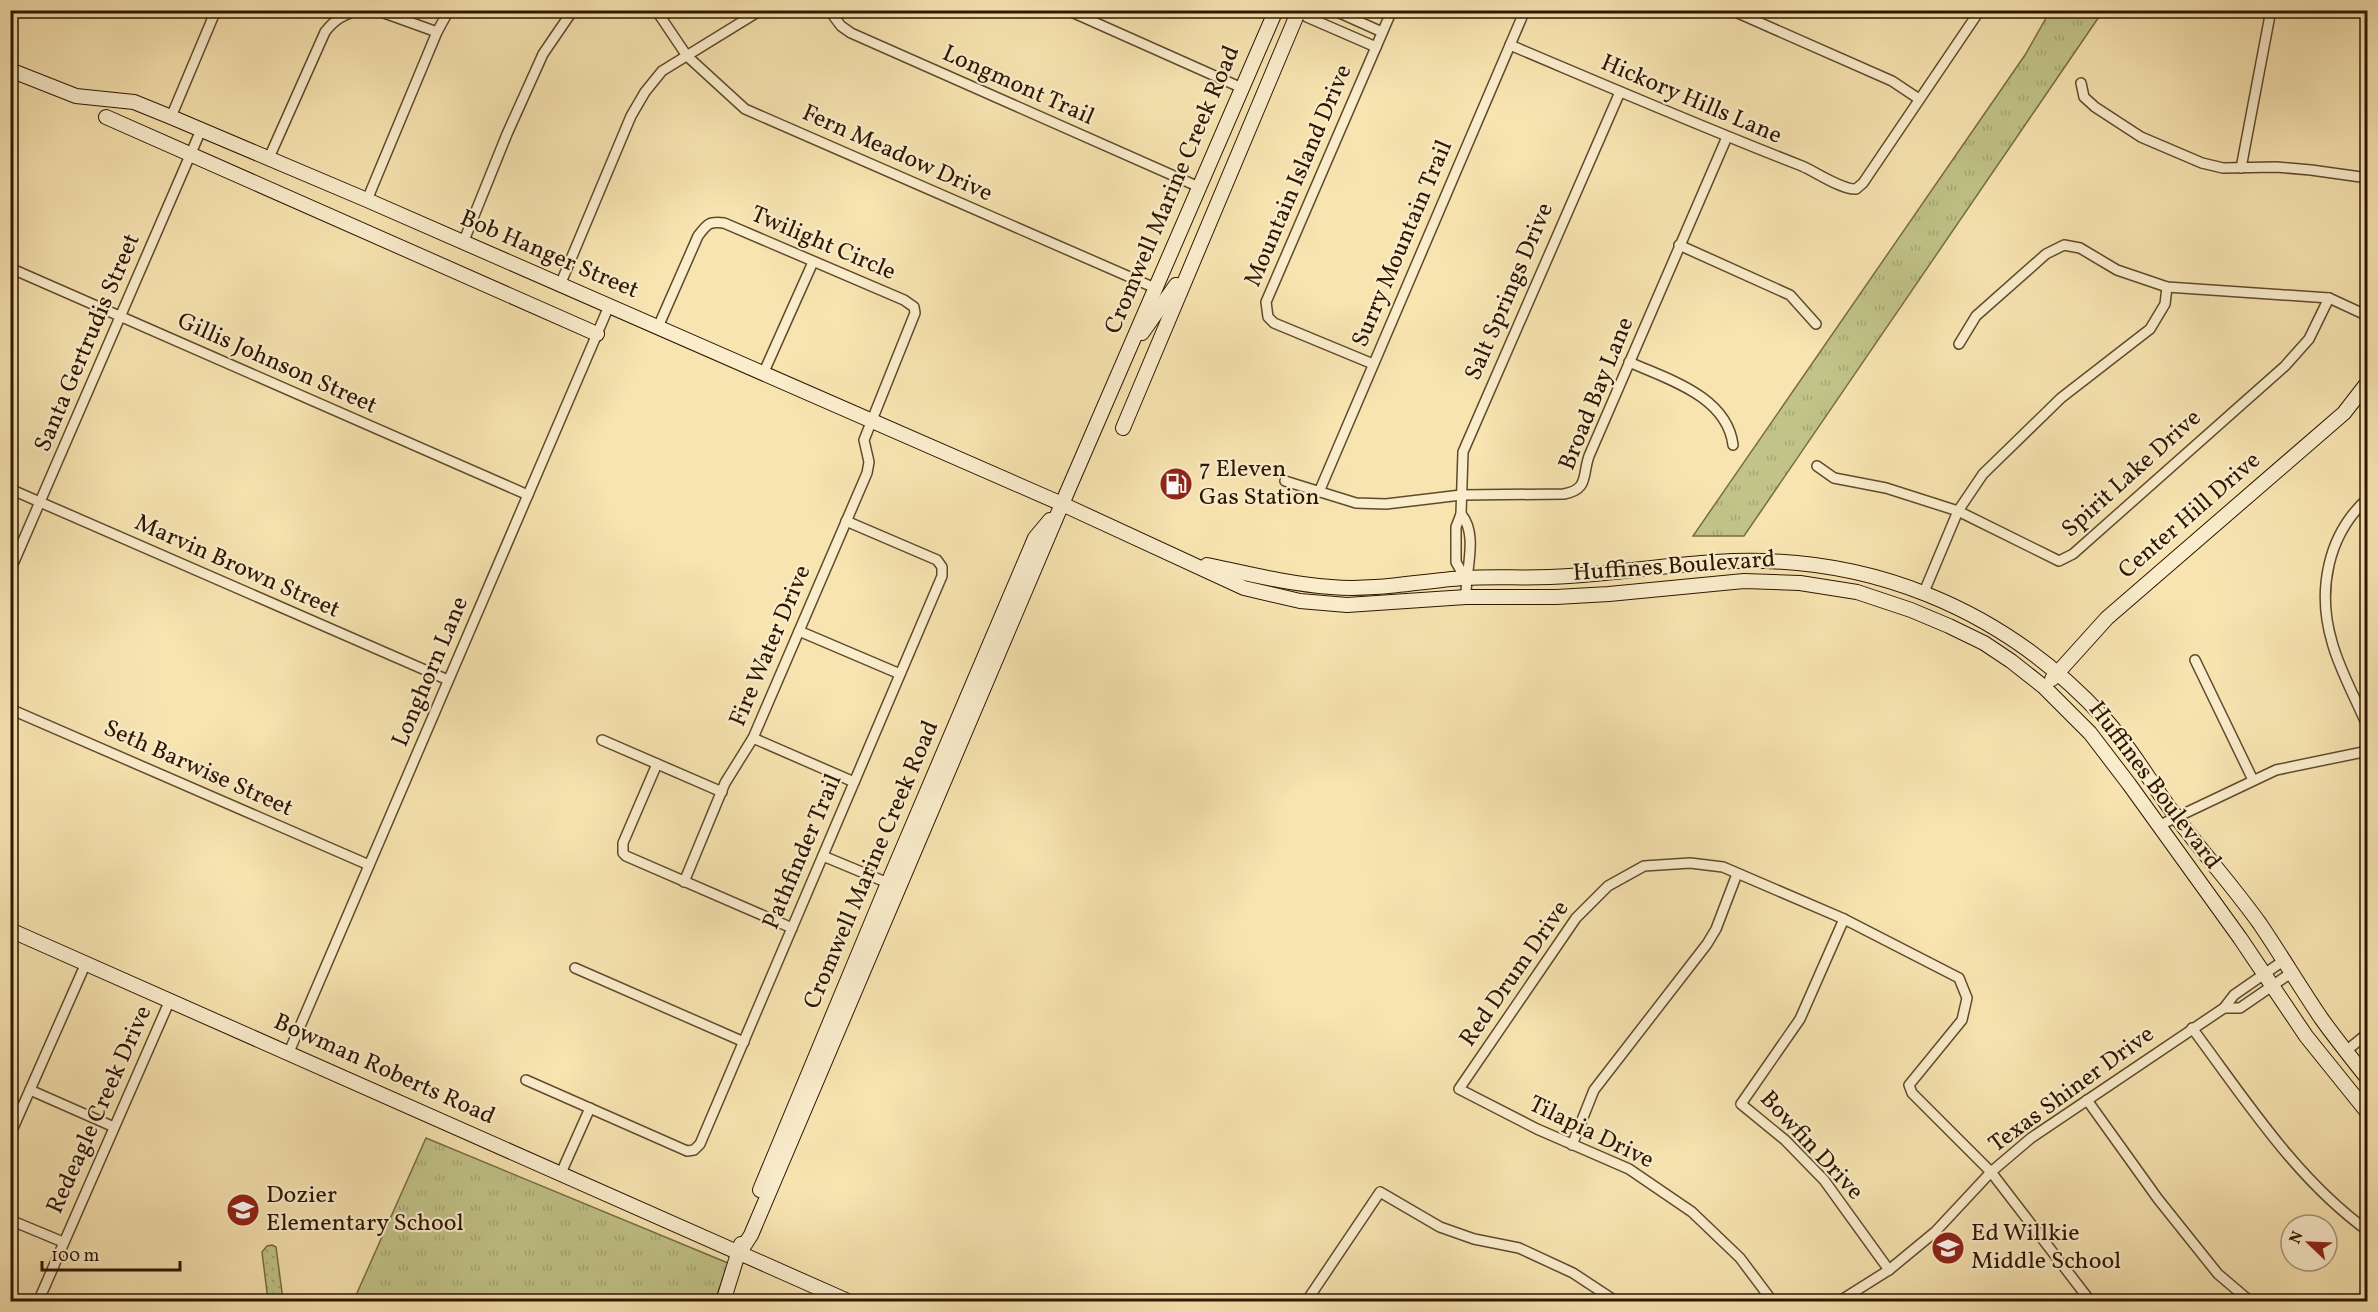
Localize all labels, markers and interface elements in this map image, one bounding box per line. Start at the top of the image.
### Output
street label: Longmont Trail [937,37,1099,135]
street label: Cromwell Marine Creek Road [1097,41,1249,339]
street label: Hickory Hills Lane [1595,46,1787,154]
street label: Mountain Island Drive [1237,60,1361,292]
street label: Fern Meadow Drive [796,97,998,211]
street label: Surry Mountain Trail [1344,135,1462,353]
street label: Twilight Circle [745,198,901,290]
street label: Salt Springs Drive [1457,198,1563,386]
street label: Bob Hanger Street [454,202,644,308]
street label: Santa Gertrudis Street [27,228,149,458]
street label: Gillis Johnson Street [172,305,382,423]
street label: Broad Bay Lane [1551,312,1643,476]
street label: Spirit Lake Drive [2055,402,2209,546]
street label: Center Hill Drive [2111,444,2269,588]
place label: 7 Eleven Gas Station [1199,453,1320,515]
fuel station icon: 7 Eleven Gas Station [1158,466,1194,502]
street label: Marvin Brown Street [129,506,345,628]
street label: Huffines Boulevard [1572,543,1776,591]
street label: Fire Water Drive [722,560,820,732]
street label: Longhorn Lane [384,592,478,752]
street label: Huffines Boulevard [2079,695,2229,877]
street label: Seth Barwise Street [98,712,298,826]
street label: Cromwell Marine Creek Road [796,716,948,1014]
street label: Pathfinder Trail [755,769,851,935]
street label: Red Drum Drive [1452,894,1578,1054]
street label: Redeagle Creek Drive [39,1000,161,1220]
street label: Bowman Roberts Road [268,1006,500,1134]
street label: Texas Shiner Drive [1982,1018,2162,1162]
street label: Bowfin Drive [1751,1084,1871,1208]
street label: Tilapia Drive [1523,1088,1659,1178]
place label: Dozier Elementary School [266,1179,464,1241]
school or university icon: Dozier Elementary School [225,1192,261,1228]
north arrow [2279,1213,2339,1273]
place label: Ed Willkie Middle School [1971,1217,2121,1279]
text: N [2285,1228,2310,1248]
school or university icon: Ed Willkie Middle School [1930,1230,1966,1266]
scale bar [42,1234,180,1272]
text: 100 m [51,1244,100,1269]

